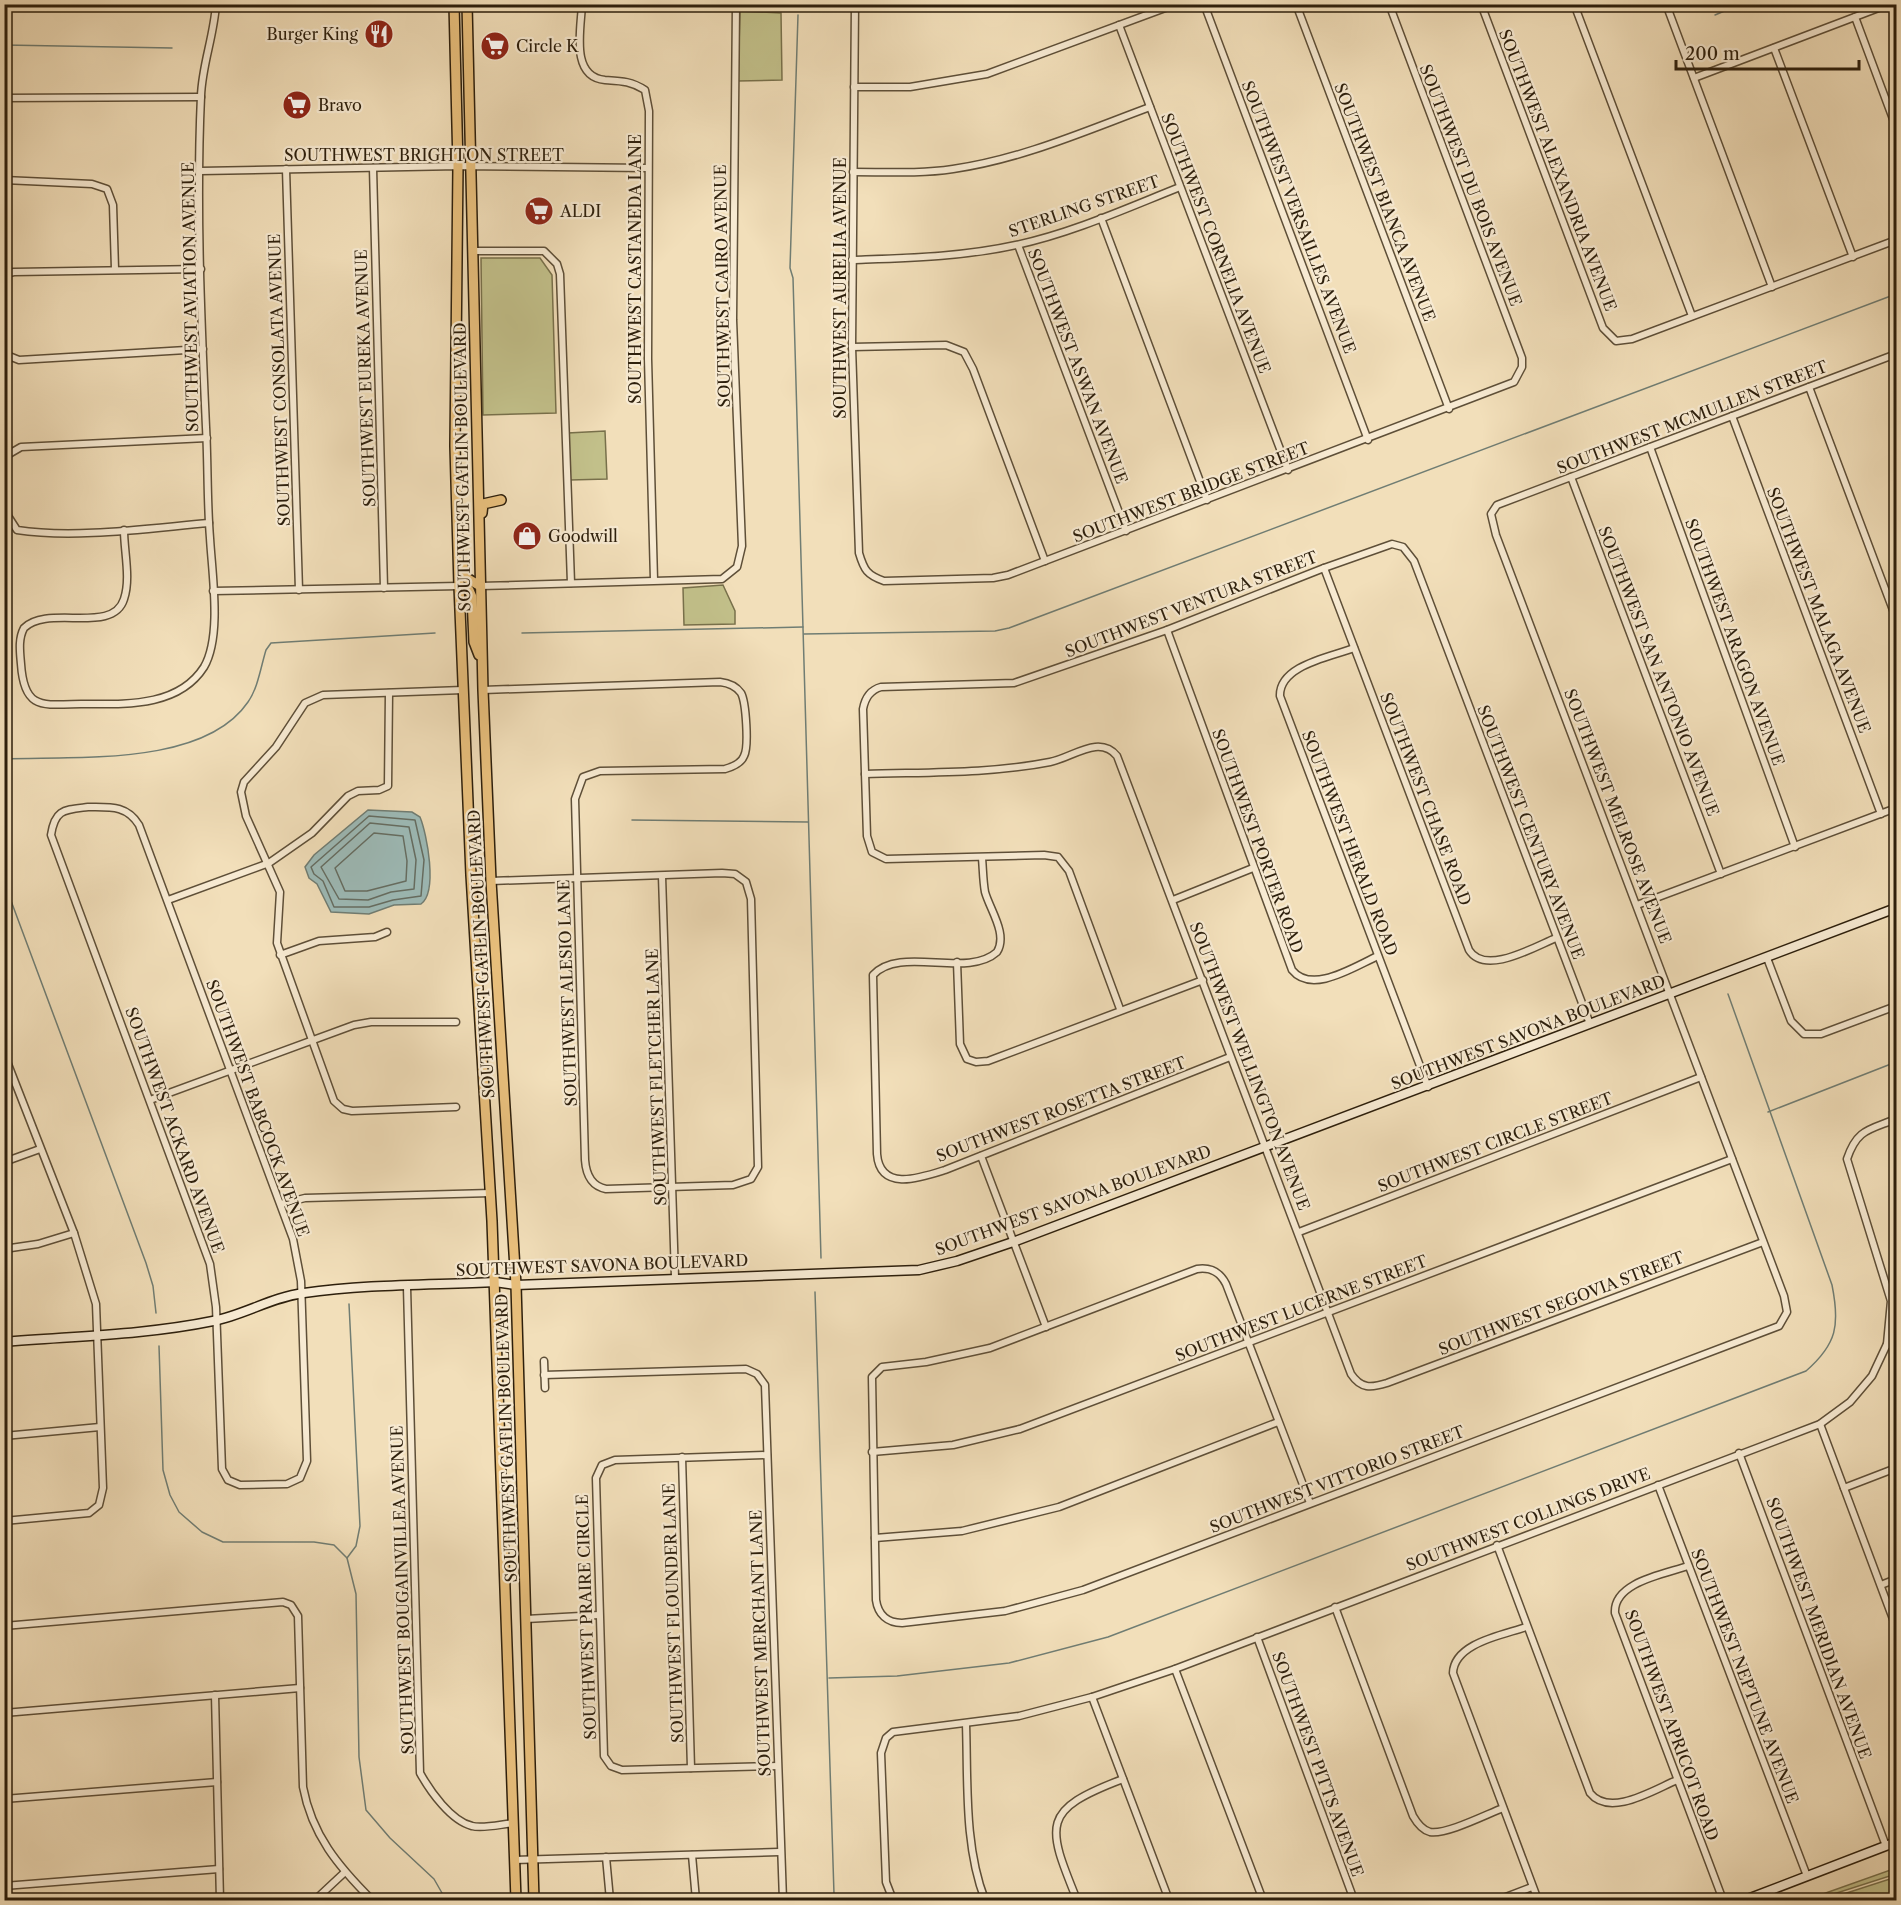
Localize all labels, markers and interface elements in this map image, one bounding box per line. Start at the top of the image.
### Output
restaurant icon: Burger King [363,18,395,50]
place label: Burger King [267,24,359,44]
street label: SOUTHWEST ALEXANDRIA AVENUE [1495,26,1621,314]
supermarket icon: Circle K [479,30,511,62]
scale bar [1676,33,1859,71]
place label: Circle K [516,36,579,56]
text: 200 m [1685,43,1740,65]
street label: SOUTHWEST DU BOIS AVENUE [1416,61,1526,309]
street label: SOUTHWEST VERSAILLES AVENUE [1238,78,1360,356]
street label: SOUTHWEST BIANCA AVENUE [1330,80,1440,324]
supermarket icon: Bravo [281,89,313,121]
place label: Bravo [318,95,362,115]
street label: SOUTHWEST CORNELIA AVENUE [1157,110,1275,376]
street label: SOUTHWEST CASTANEDA LANE [625,134,645,404]
street label: SOUTHWEST BRIGHTON STREET [284,145,564,165]
street label: SOUTHWEST AURELIA AVENUE [830,157,850,419]
street label: SOUTHWEST AVIATION AVENUE [178,162,202,432]
street label: SOUTHWEST CAIRO AVENUE [710,164,734,408]
street label: STERLING STREET [1006,171,1162,241]
supermarket icon: ALDI [523,195,555,227]
place label: ALDI [559,201,601,221]
street label: SOUTHWEST CONSOLATA AVENUE [264,233,294,527]
street label: SOUTHWEST ASWAN AVENUE [1024,246,1132,486]
street label: SOUTHWEST EUREKA AVENUE [351,249,379,507]
street label: SOUTHWEST GATLIN BOULEVARD [449,322,475,612]
street label: SOUTHWEST MCMULLEN STREET [1554,356,1830,478]
street label: SOUTHWEST BRIDGE STREET [1070,437,1312,547]
street label: SOUTHWEST MALAGA AVENUE [1763,484,1875,736]
street label: SOUTHWEST ARAGON AVENUE [1681,516,1789,768]
shop icon: Goodwill [511,520,543,552]
street label: SOUTHWEST SAN ANTONIO AVENUE [1594,523,1724,819]
place label: Goodwill [548,526,618,546]
street label: SOUTHWEST VENTURA STREET [1062,546,1320,661]
street label: SOUTHWEST MELROSE AVENUE [1560,686,1676,946]
street label: SOUTHWEST CHASE ROAD [1376,690,1476,908]
street label: SOUTHWEST CENTURY AVENUE [1473,702,1589,962]
street label: SOUTHWEST PORTER ROAD [1208,726,1308,956]
street label: SOUTHWEST HERALD ROAD [1298,727,1402,959]
street label: SOUTHWEST GATLIN BOULEVARD [463,809,499,1099]
street label: SOUTHWEST ALESIO LANE [553,879,581,1107]
street label: SOUTHWEST WELLINGTON AVENUE [1186,919,1314,1213]
street label: SOUTHWEST FLETCHER LANE [642,948,670,1206]
street label: SOUTHWEST SAVONA BOULEVARD [1388,970,1668,1094]
street label: SOUTHWEST BABCOCK AVENUE [202,977,314,1239]
street label: SOUTHWEST ACKARD AVENUE [121,1004,229,1256]
street label: SOUTHWEST ROSETTA STREET [933,1052,1189,1166]
street label: SOUTHWEST CIRCLE STREET [1375,1088,1615,1196]
street label: SOUTHWEST SAVONA BOULEVARD [932,1141,1214,1259]
street label: SOUTHWEST SEGOVIA STREET [1435,1247,1687,1359]
street label: SOUTHWEST SAVONA BOULEVARD [455,1250,749,1280]
street label: SOUTHWEST LUCERNE STREET [1172,1251,1430,1365]
street label: SOUTHWEST GATLIN BOULEVARD [491,1293,521,1583]
street label: SOUTHWEST VITTORIO STREET [1207,1421,1467,1537]
street label: SOUTHWEST BOUGAINVILLEA AVENUE [386,1425,418,1755]
street label: SOUTHWEST COLLINGS DRIVE [1403,1463,1653,1575]
street label: SOUTHWEST FLOUNDER LANE [658,1483,688,1743]
street label: SOUTHWEST PRAIRE CIRCLE [572,1494,600,1740]
street label: SOUTHWEST MERIDIAN AVENUE [1762,1494,1876,1762]
street label: SOUTHWEST MERCHANT LANE [745,1509,775,1777]
street label: SOUTHWEST NEPTUNE AVENUE [1687,1546,1803,1806]
street label: SOUTHWEST APRICOT ROAD [1621,1607,1723,1843]
street label: SOUTHWEST PITTS AVENUE [1268,1649,1368,1879]

